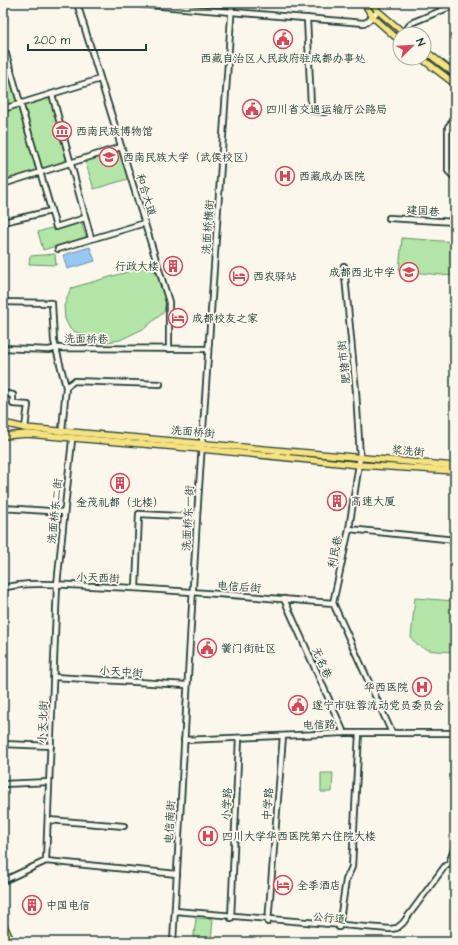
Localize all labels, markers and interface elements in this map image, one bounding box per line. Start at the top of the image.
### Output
scale bar [28,26,146,52]
north arrow [392,26,432,66]
public building icon: 西藏自治区人民政府驻成都办事处 [272,28,294,50]
text: 200 m [34,32,71,49]
text: N [412,36,429,48]
place label: 西藏自治区人民政府驻成都办事处 [201,51,366,66]
public building icon: 四川省交通运输厅公路局 [241,98,263,120]
place label: 四川省交通运输厅公路局 [266,102,387,117]
museum icon: 西南民族博物馆 [51,120,73,142]
place label: 西南民族博物馆 [76,124,153,139]
school or university icon: 西南民族大学（武侯校区） [98,146,120,168]
place label: 西南民族大学（武侯校区） [123,150,255,165]
hospital icon: 西藏成办医院 [274,165,296,187]
place label: 西藏成办医院 [299,169,365,184]
street label: 和合大道 [132,172,160,218]
street label: 洗面桥横街 [199,198,217,255]
street label: 建国巷 [406,202,440,220]
building icon: 行政大楼 [162,255,184,277]
place label: 行政大楼 [115,259,159,274]
school or university icon: 成都西北中学 [398,261,420,283]
hotel icon: 西农驿站 [228,265,250,287]
place label: 成都西北中学 [329,265,395,280]
place label: 西农驿站 [253,269,297,284]
hotel icon: 成都校友之家 [167,307,189,329]
place label: 成都校友之家 [192,311,258,326]
street label: 洗面桥巷 [64,331,108,347]
street label: 肥猪市街 [334,338,354,385]
street label: 洗面桥街 [170,423,217,441]
street label: 浆洗街 [391,442,426,460]
building icon: 金茂礼都（北楼） [109,472,131,494]
street label: 洗面桥东二街 [44,476,66,545]
street label: 洗面桥东一街 [179,484,197,551]
building icon: 高速大厦 [326,490,348,512]
place label: 高速大厦 [351,494,395,509]
place label: 金茂礼都（北楼） [76,495,164,510]
street label: 利民巷 [324,534,346,570]
street label: 小天西街 [76,570,121,586]
street label: 电信后街 [217,578,262,596]
public building icon: 黉门街社区 [196,637,218,659]
place label: 黉门街社区 [221,641,276,656]
street label: 无名巷 [308,645,336,681]
street label: 小天中街 [99,663,144,681]
hospital icon: 华西医院 [411,676,433,698]
place label: 华西医院 [364,680,408,695]
public building icon: 遂宁市驻蓉流动党员委员会 [287,694,309,716]
place label: 遂宁市驻蓉流动党员委员会 [312,698,444,713]
street label: 小天北街 [35,699,51,744]
street label: 电信路 [302,717,336,733]
street label: 小学路 [219,787,235,821]
street label: 中学路 [259,787,277,821]
street label: 电信南街 [161,799,179,844]
hospital icon: 四川大学华西医院第六住院大楼 [197,825,219,847]
place label: 四川大学华西医院第六住院大楼 [222,829,376,844]
hotel icon: 全季酒店 [272,874,294,896]
place label: 全季酒店 [297,878,341,893]
building icon: 中国电信 [21,894,43,916]
place label: 中国电信 [46,898,90,913]
street label: 公行道 [312,909,346,927]

